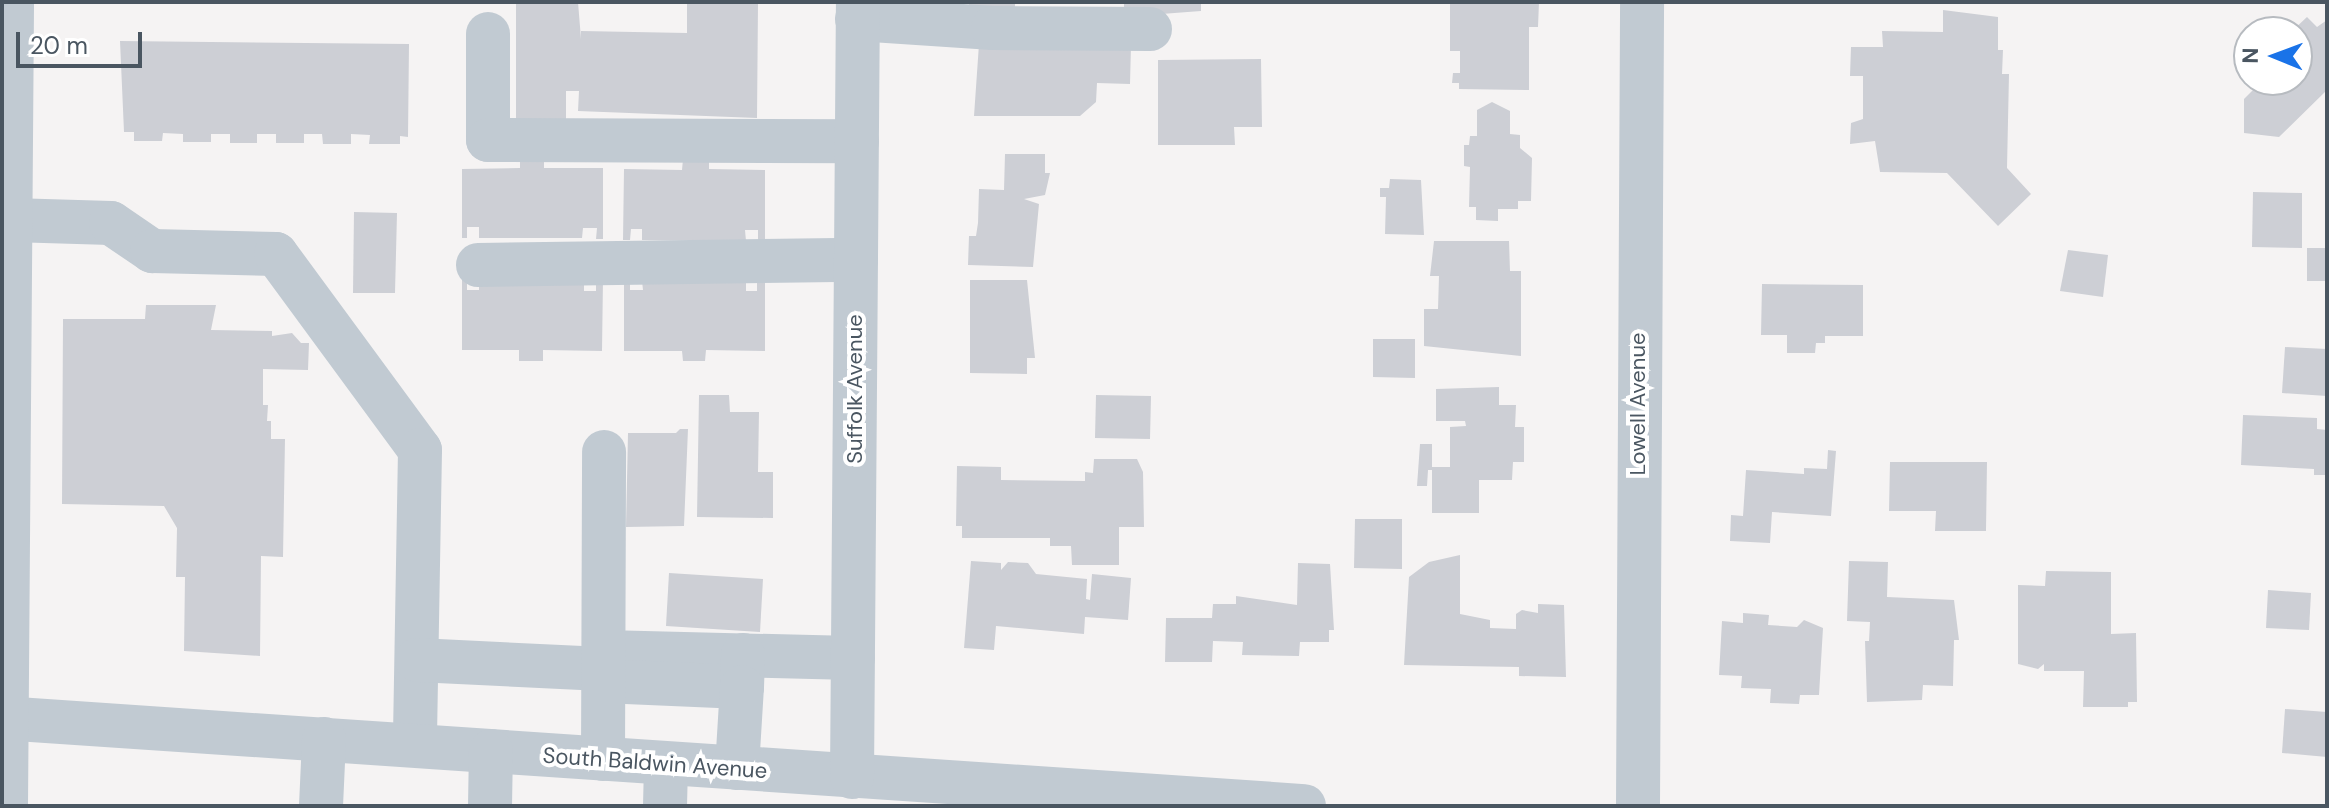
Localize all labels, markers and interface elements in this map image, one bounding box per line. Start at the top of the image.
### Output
scale bar [20,16,146,66]
north arrow [2233,16,2313,96]
text: 20 m [30,30,88,61]
text: N [2236,47,2265,64]
street label: Suffolk Avenue [842,314,868,464]
street label: Lowell Avenue [1625,332,1651,476]
street label: South Baldwin Avenue [542,742,768,784]

